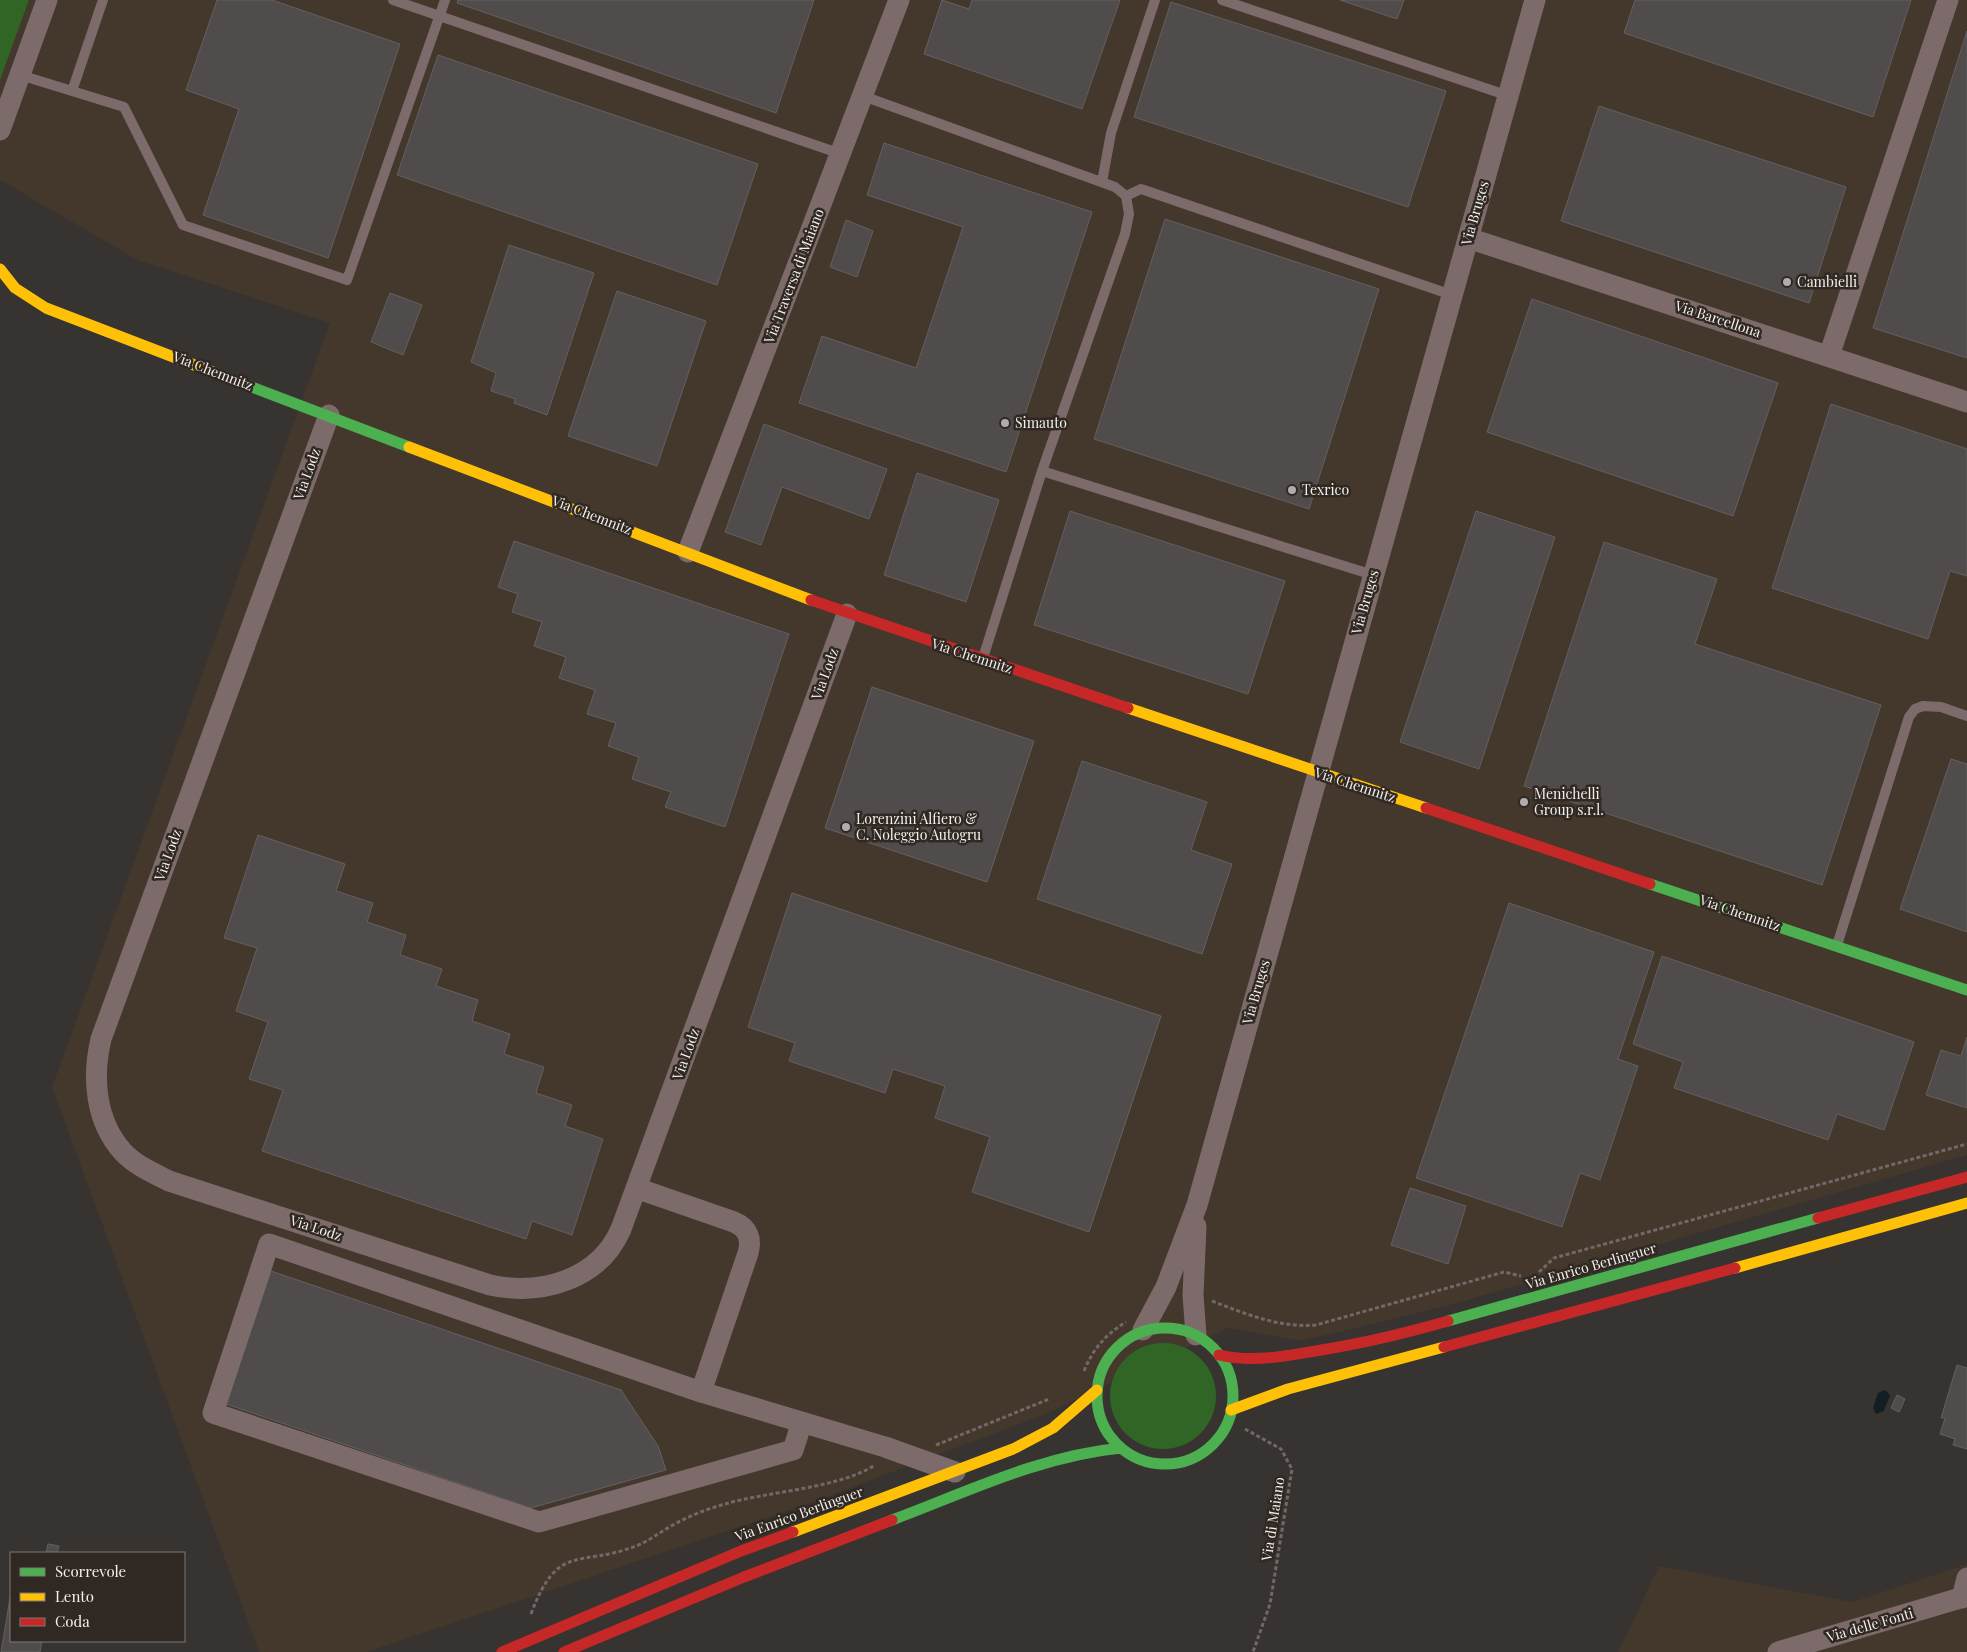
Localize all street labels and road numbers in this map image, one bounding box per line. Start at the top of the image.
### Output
street label: Via Bruges [1456,178,1493,248]
street label: Via Traversa di Maiano [759,205,828,347]
street label: Via Barcellona [1672,295,1764,341]
street label: Via Chemnitz [169,346,256,395]
street label: Via Lodz [288,445,325,503]
street label: Via Chemnitz [548,490,635,539]
street label: Via Bruges [1346,567,1383,637]
street label: Via Chemnitz [928,633,1015,678]
street label: Via Lodz [806,645,843,703]
street label: Via Chemnitz [1311,762,1398,807]
street label: Via Lodz [149,826,186,884]
street label: Via Chemnitz [1696,889,1783,935]
street label: Via Bruges [1237,957,1274,1027]
street label: Via Lodz [667,1025,704,1083]
street label: Via Lodz [287,1210,345,1245]
street label: Via Enrico Berlinguer [1522,1238,1659,1294]
street label: Via di Maiano [1256,1475,1289,1563]
street label: Via Enrico Berlinguer [731,1481,866,1546]
street label: Via delle Fonti [1823,1603,1915,1646]

